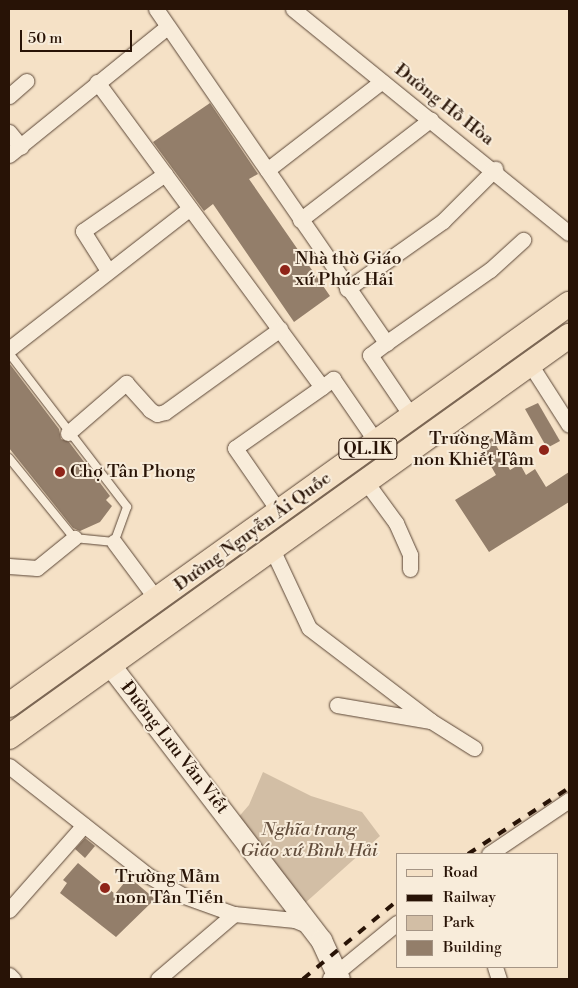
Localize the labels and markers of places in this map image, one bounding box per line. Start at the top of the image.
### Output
place label: Nhà thờ Giáo xứ Phúc Hải [295,249,402,292]
marker: Nhà thờ Giáo xứ Phúc Hải [279,264,291,276]
place label: Trường Mầm non Khiết Tâm [413,429,534,472]
marker: Trường Mầm non Khiết Tâm [538,444,550,456]
place label: Chợ Tân Phong [70,461,195,483]
marker: Chợ Tân Phong [54,466,66,478]
place label: Trường Mầm non Tân Tiến [115,867,224,910]
marker: Trường Mầm non Tân Tiến [99,882,111,894]

